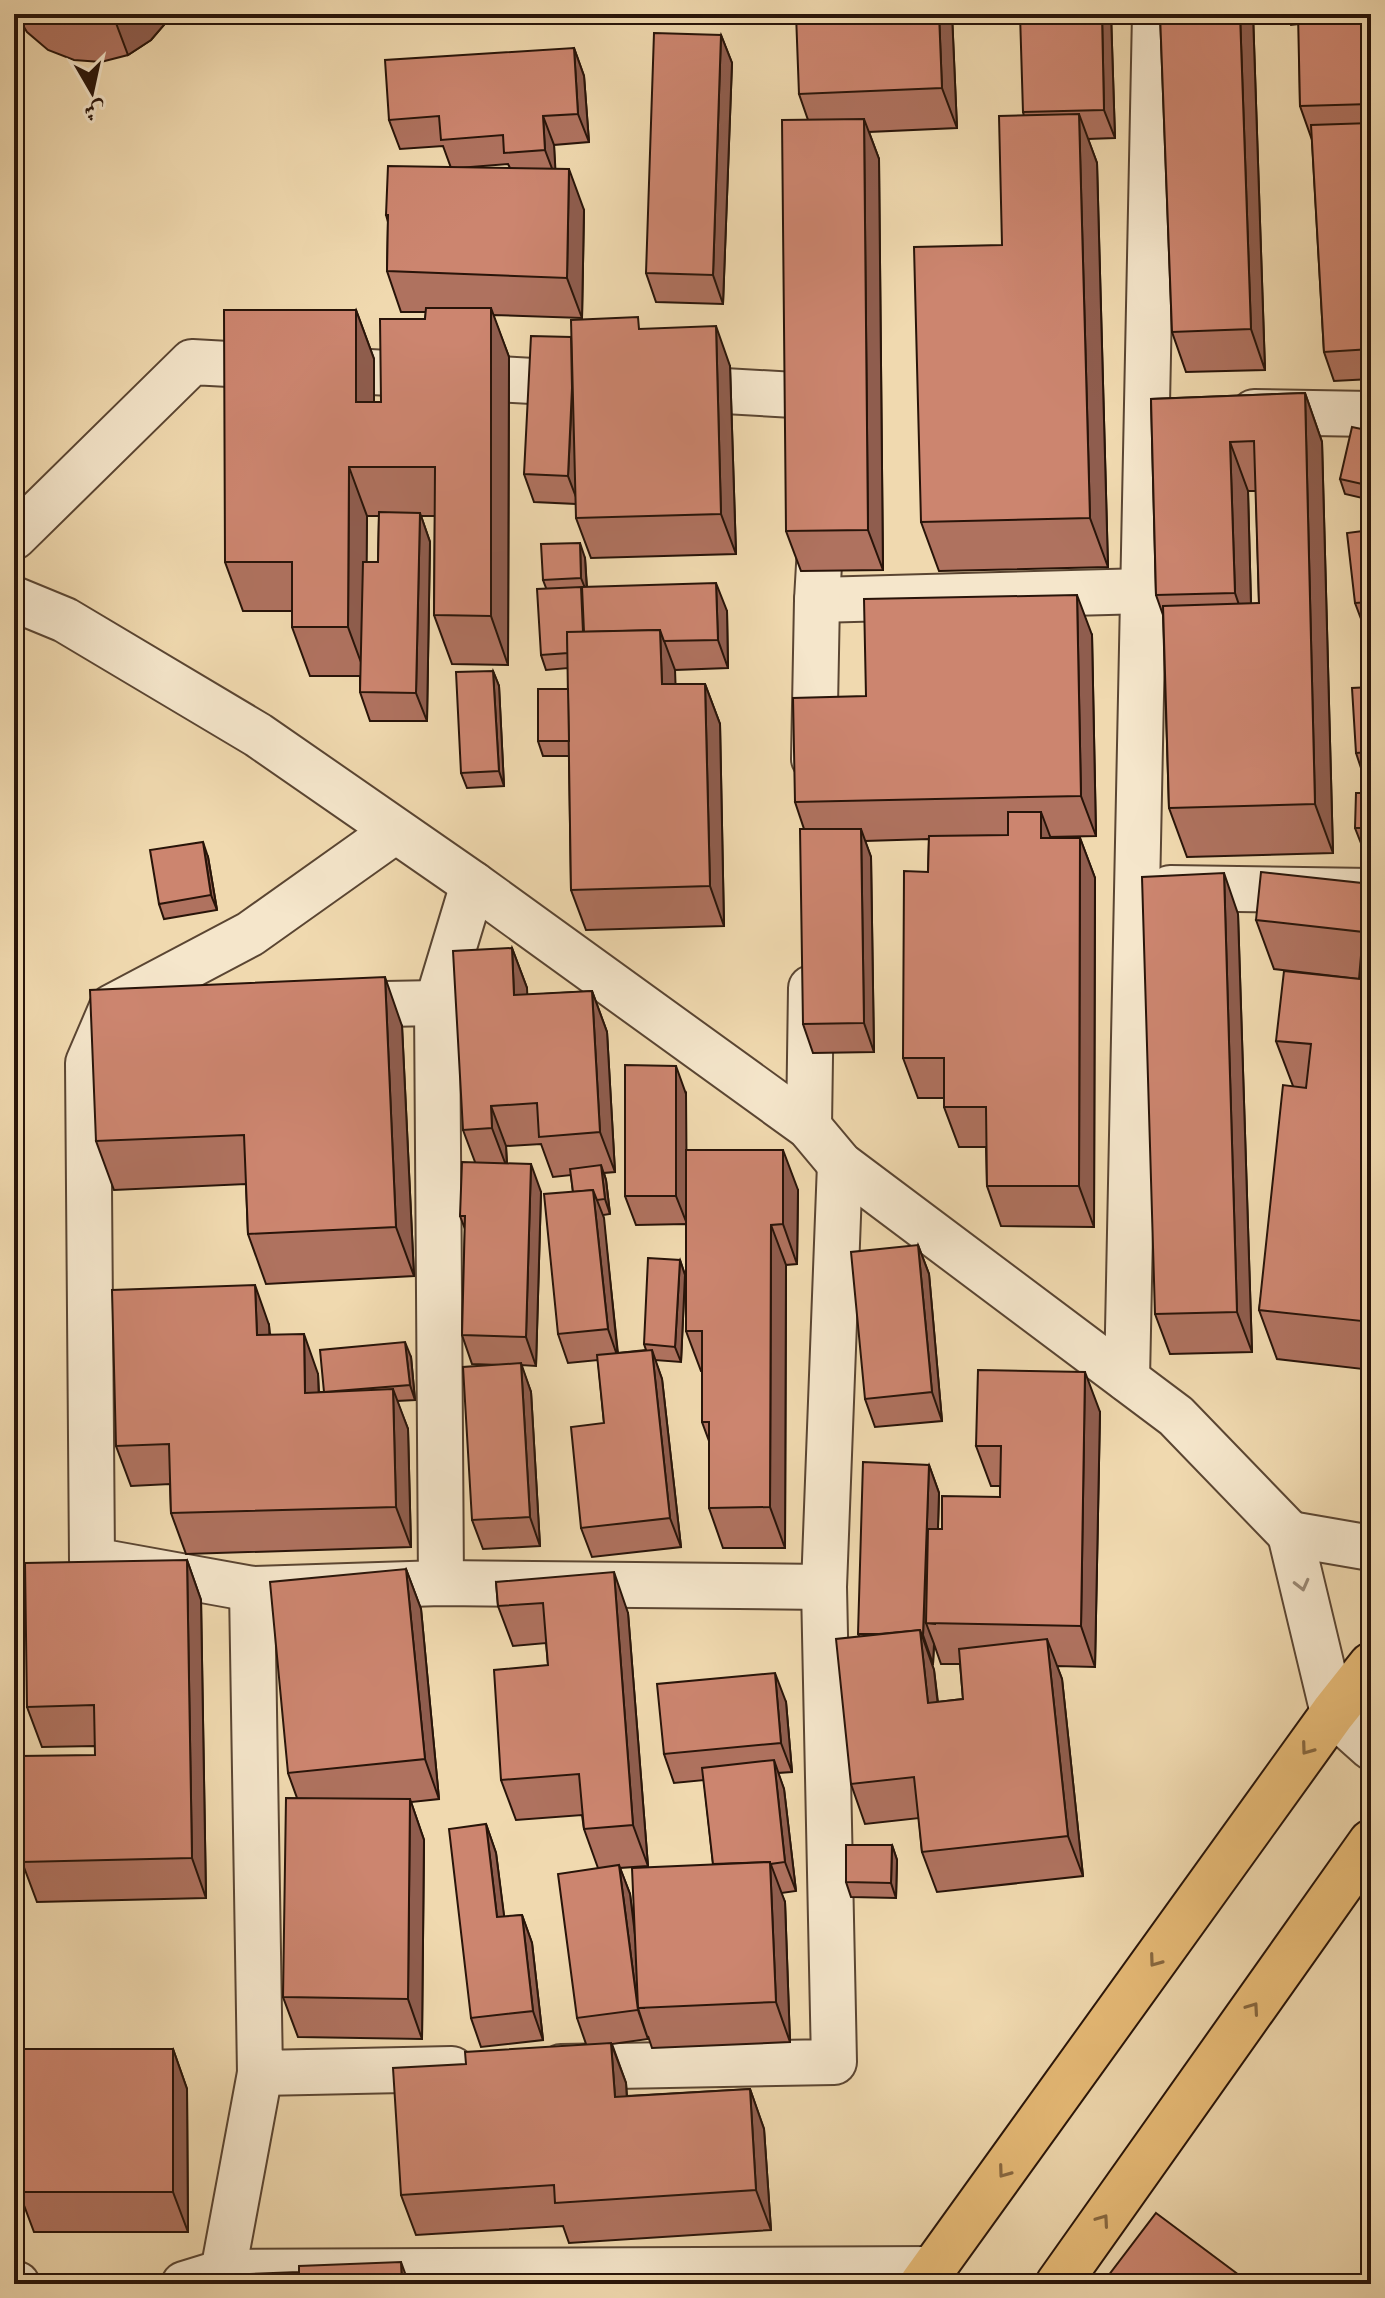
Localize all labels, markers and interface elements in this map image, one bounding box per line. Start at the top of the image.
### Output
north arrow [52,52,132,132]
text: ش [82,96,108,126]
one-way arrow [1293,1577,1310,1591]
one-way arrow [1302,1741,1316,1755]
one-way arrow [1150,1952,1165,1966]
one-way arrow [1243,2003,1258,2017]
one-way arrow [999,2163,1014,2178]
one-way arrow [1093,2215,1108,2229]

